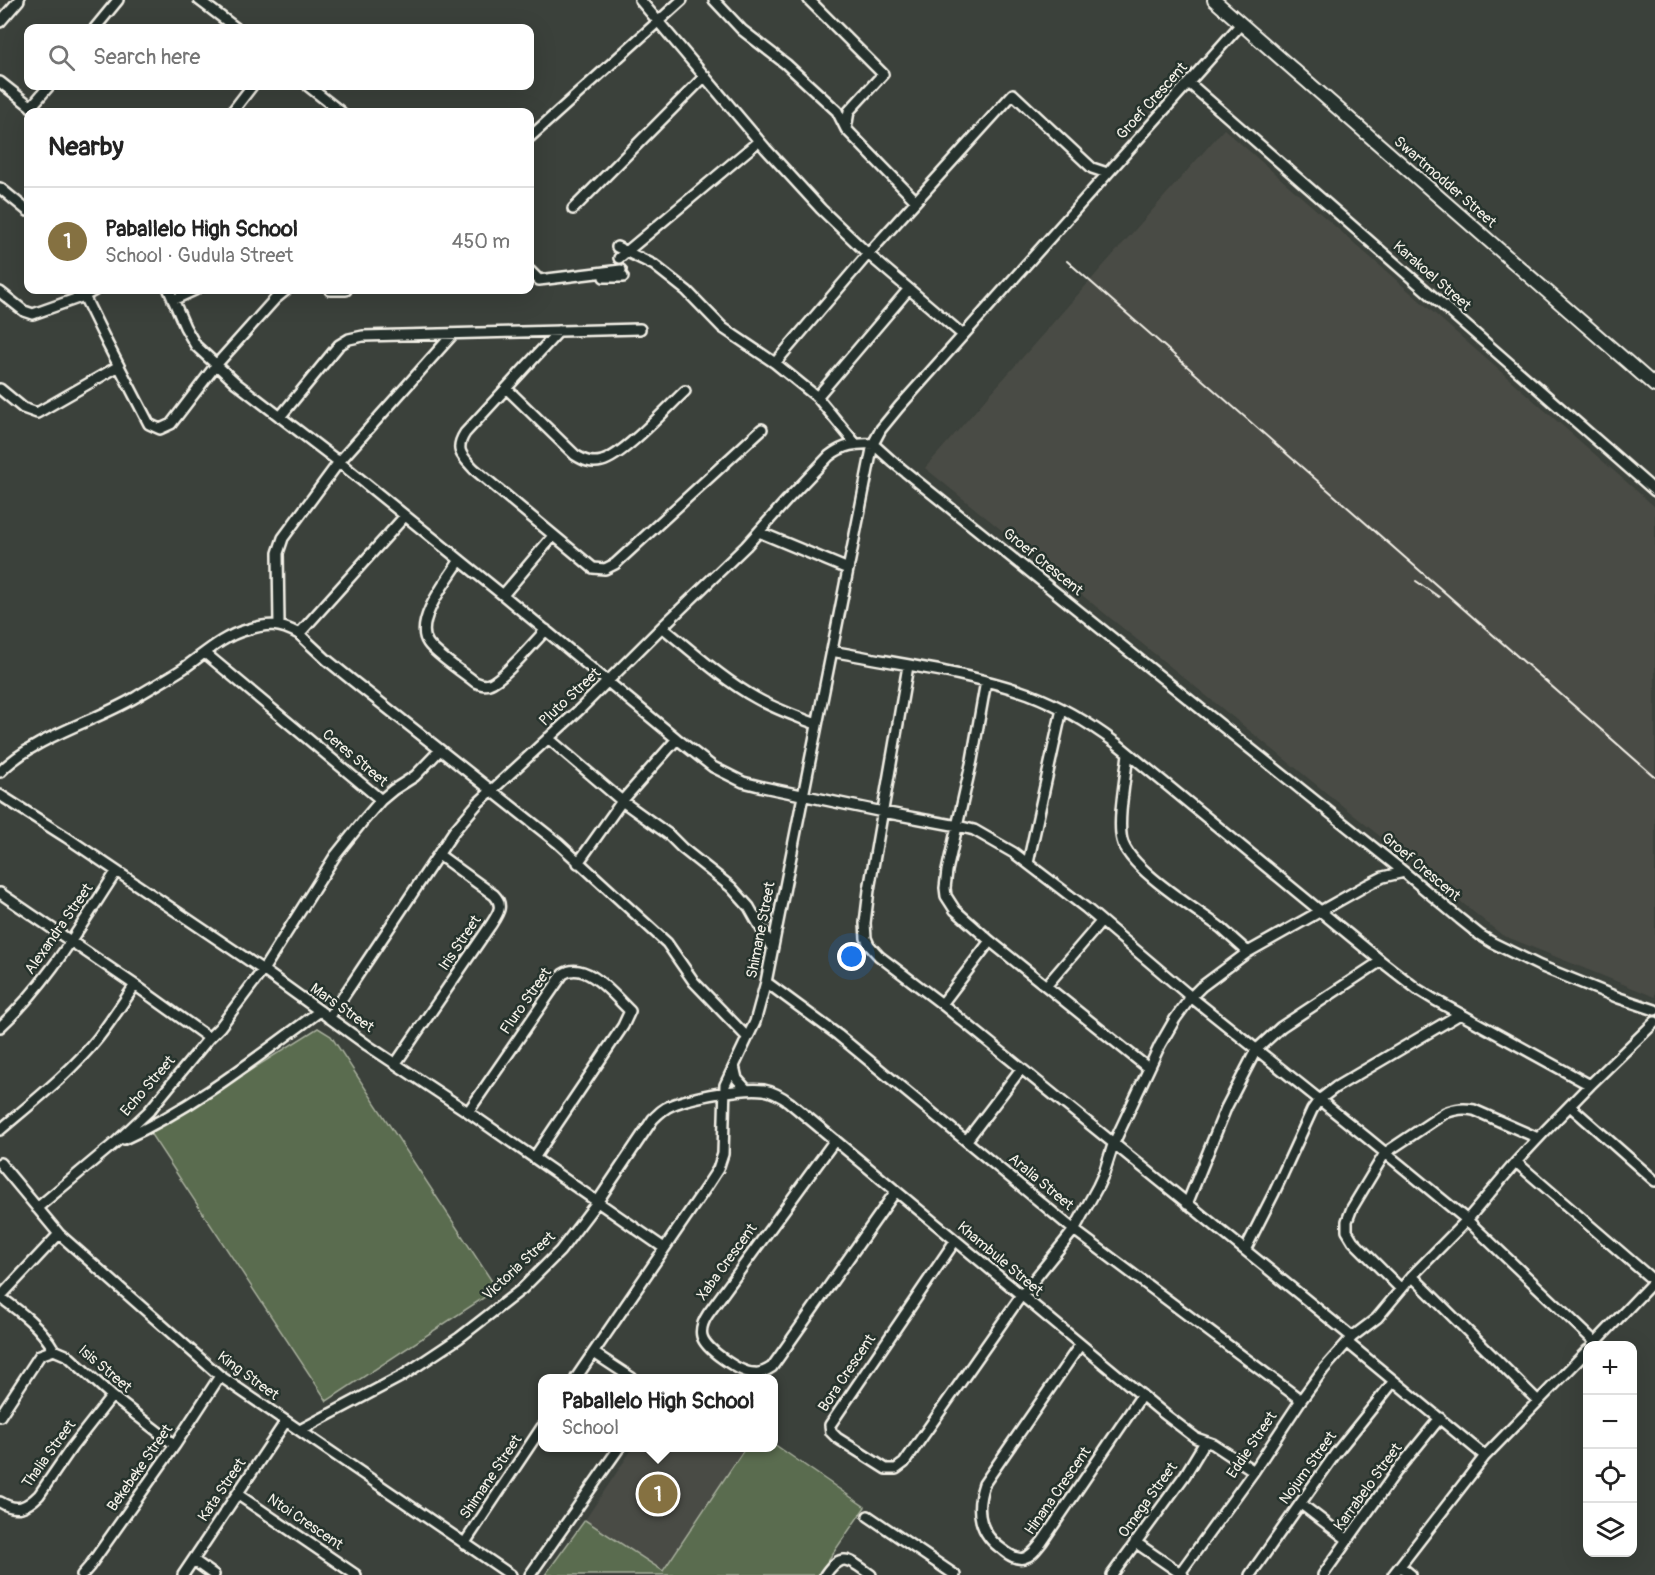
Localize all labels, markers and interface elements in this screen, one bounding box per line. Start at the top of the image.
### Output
search box [24,24,534,90]
icon: search [45,41,78,74]
text: Search here [93,43,200,71]
street label: Groef Crescent [1112,58,1192,144]
text: Nearby [48,131,124,163]
street label: Swartmodder Street [1390,132,1501,232]
text: Paballelo High School [105,215,298,243]
text: 1 [64,229,71,254]
text: 450 m [452,229,510,254]
street label: Karakoel Street [1389,237,1476,316]
text: School · Gudula Street [105,243,293,268]
street label: Groef Crescent [999,524,1088,601]
street label: Pluto Street [535,663,605,730]
street label: Ceres Street [318,725,392,792]
street label: Groef Crescent [1378,828,1465,906]
street label: Alexandra Street [21,879,98,978]
street label: Shimane Street [742,879,780,980]
street label: Iris Street [435,911,486,974]
your location [837,942,866,971]
street label: Fluro Street [496,963,556,1038]
street label: Mars Street [306,979,378,1037]
street label: Echo Street [116,1051,180,1120]
street label: Aralia Street [1005,1149,1078,1215]
street label: Khambule Street [953,1218,1048,1301]
street label: Xaba Crescent [693,1219,762,1304]
street label: Victoria Street [479,1227,560,1304]
street label: Bora Crescent [814,1330,880,1415]
street label: Isis Street [74,1341,136,1398]
map controls [1583,1341,1637,1557]
button: + [1583,1341,1637,1395]
street label: King Street [213,1347,283,1405]
popup [538,1374,778,1452]
text: Paballelo High School [561,1387,755,1415]
button: − [1583,1395,1637,1449]
street label: Eddie Street [1223,1407,1282,1482]
street label: Thalia Street [18,1415,81,1492]
text: School [561,1415,619,1440]
street label: Bekebeke Street [103,1420,178,1515]
street label: Nojum Street [1275,1427,1341,1508]
street label: Shimane Street [456,1430,527,1523]
street label: Karrabelo Street [1330,1439,1407,1535]
street label: Hinana Crescent [1021,1442,1096,1539]
button: locate [1583,1449,1637,1503]
street label: Kata Street [194,1454,251,1525]
street label: Omega Street [1114,1458,1182,1541]
pin: 1 [638,1472,678,1516]
street label: Ntoi Crescent [263,1490,347,1555]
button: layers [1583,1503,1637,1557]

